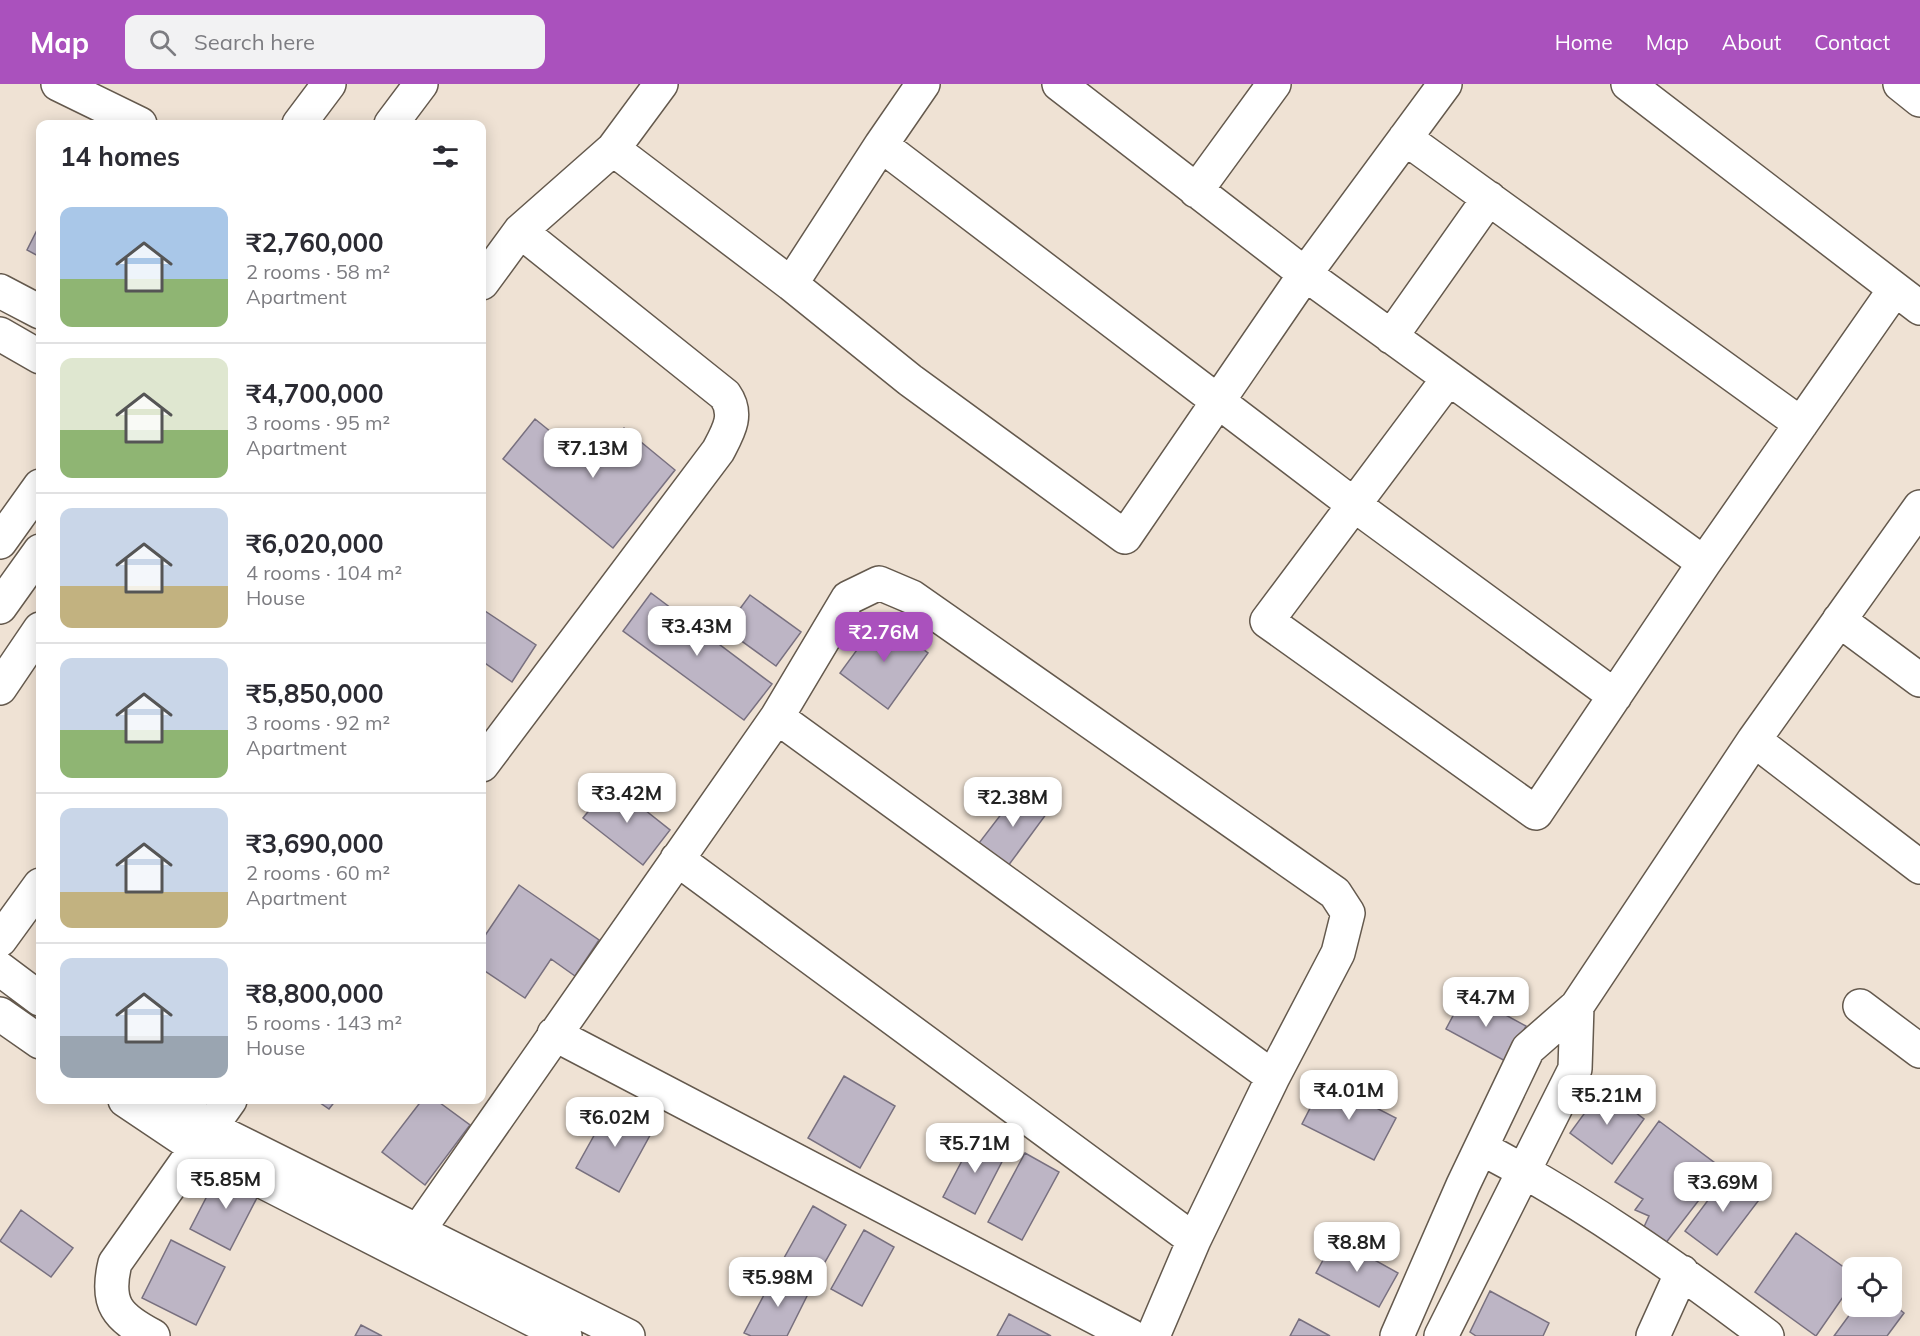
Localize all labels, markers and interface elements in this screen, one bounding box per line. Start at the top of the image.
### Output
search box [125,15,545,69]
text: Map [30,25,89,60]
icon: search [146,26,179,59]
text: Search here [194,28,315,56]
text: Home [1555,29,1613,55]
text: Map [1646,29,1689,55]
text: About [1722,29,1781,55]
text: Contact [1814,29,1890,55]
text: 14 homes [60,140,180,173]
icon: filters [429,140,462,173]
text: ₹2,760,000 [246,226,384,259]
icon: home [108,231,180,303]
text: 2 rooms · 58 m² [246,259,390,284]
text: Apartment [246,284,347,309]
text: ₹4,700,000 [246,377,384,410]
icon: home [108,382,180,454]
text: 3 rooms · 95 m² [246,410,390,435]
pin: ₹7.13M [544,428,642,479]
text: Apartment [246,435,347,460]
text: ₹7.13M [558,435,628,460]
text: ₹6,020,000 [246,527,384,560]
icon: home [108,532,180,604]
text: 4 rooms · 104 m² [246,560,402,585]
text: House [246,585,305,610]
pin: ₹3.43M [648,606,746,657]
pin: ₹2.76M [835,612,933,663]
text: ₹3.43M [662,613,732,638]
text: ₹2.76M [849,619,919,644]
text: ₹5,850,000 [246,677,384,710]
icon: home [108,682,180,754]
text: 3 rooms · 92 m² [246,710,390,735]
text: Apartment [246,735,347,760]
pin: ₹3.42M [578,773,676,824]
pin: ₹2.38M [964,777,1062,828]
text: ₹3.42M [592,780,662,805]
text: ₹2.38M [978,784,1048,809]
text: ₹3,690,000 [246,827,384,860]
icon: home [108,832,180,904]
text: 2 rooms · 60 m² [246,860,390,885]
text: Apartment [246,885,347,910]
text: ₹8,800,000 [246,977,384,1010]
pin: ₹4.7M [1444,977,1528,1028]
icon: home [108,982,180,1054]
text: ₹4.7M [1457,984,1515,1009]
text: 5 rooms · 143 m² [246,1010,402,1035]
text: House [246,1035,305,1060]
pin: ₹4.01M [1300,1070,1398,1121]
pin: ₹5.21M [1558,1075,1656,1126]
text: ₹4.01M [1314,1077,1384,1102]
text: ₹5.21M [1572,1082,1642,1107]
pin: ₹6.02M [566,1097,664,1148]
text: ₹6.02M [580,1104,650,1129]
pin: ₹5.71M [926,1123,1024,1174]
text: ₹5.71M [940,1130,1010,1155]
pin: ₹5.85M [177,1159,275,1210]
pin: ₹3.69M [1674,1162,1772,1213]
text: ₹5.85M [191,1166,261,1191]
text: ₹3.69M [1688,1169,1758,1194]
pin: ₹8.8M [1315,1222,1399,1273]
text: ₹8.8M [1328,1229,1386,1254]
pin: ₹5.98M [729,1257,827,1308]
map controls [1842,1257,1902,1317]
button: locate [1842,1257,1902,1317]
text: ₹5.98M [743,1264,813,1289]

